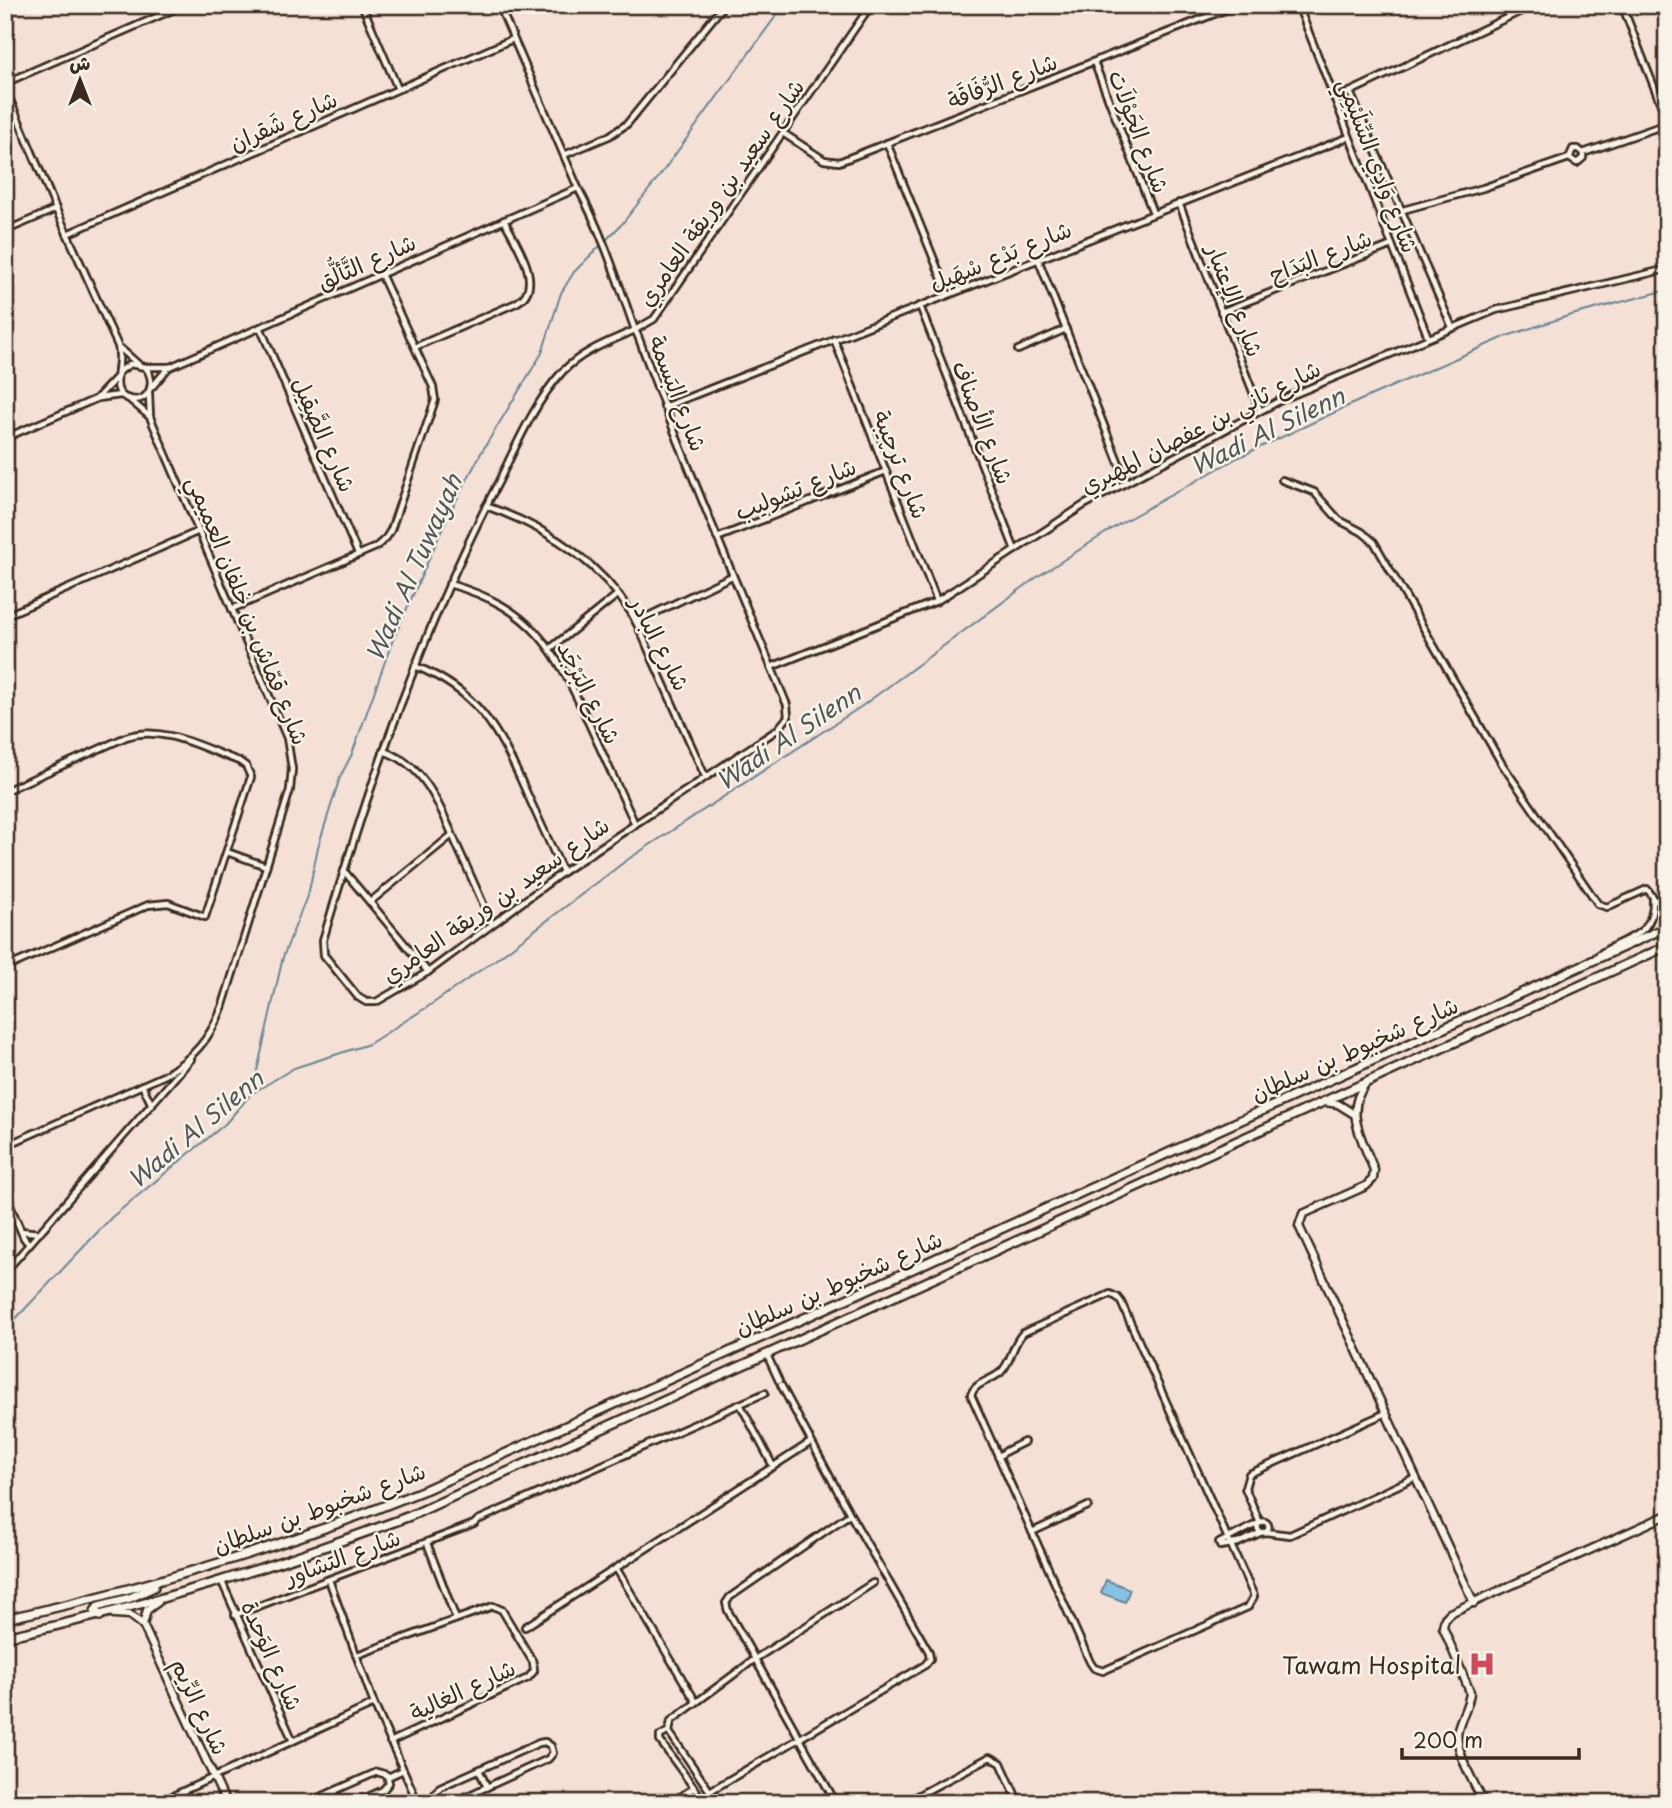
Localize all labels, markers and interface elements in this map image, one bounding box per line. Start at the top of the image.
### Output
street label: شارع الرُّفَاقَة [942,43,1062,117]
north arrow [46,46,116,116]
text: ش [70,48,91,76]
street label: شارع الجَوْلاَت [1101,64,1179,198]
street label: شارع سعيد بن وريقة العامري [628,71,813,314]
street label: شارع وَادِي السِّلَيْمِي [1325,72,1428,259]
street label: شارع شَقران [223,81,343,159]
street label: شارع بَدْع سْهَيل [923,210,1077,300]
street label: شارع البَدَاح [1263,219,1377,291]
street label: شارع التَّألُّق [311,223,421,298]
street label: شارع الإعتبار [1198,237,1274,361]
street label: شارع البَسمة [641,330,717,456]
street label: شارع ثاني بن عفصان المهيري [1074,350,1329,506]
street label: شارع الأصناف [944,355,1024,489]
street label: شارع الصَّقِيل [284,371,366,497]
water label: Wadi Al Silenn [1184,377,1351,483]
street label: شارع ترچيبة [865,405,939,523]
street label: شارع تشوليب [729,448,861,528]
water label: Wadi Al Tuwayah [356,467,471,666]
street label: شارع قمّاش بن خلفان العميمي [174,470,319,752]
street label: شارع البادر [621,588,700,697]
street label: شارع البَرْجَد [549,634,631,750]
water label: Wadi Al Silenn [708,674,868,798]
street label: شارع سعيد بن وريقة العامري [374,807,617,992]
street label: شارع شخبوط بن سلطان [1245,986,1463,1110]
water label: Wadi Al Silenn [119,1060,271,1196]
street label: شارع شخبوط بن سلطان [729,1220,947,1344]
street label: شارع شخبوط بن سلطان [208,1452,430,1562]
street label: شارع التشاور [277,1519,405,1594]
street label: شارع الوَحدة [233,1594,313,1716]
place label: Tawam Hospital [1282,1647,1461,1682]
street label: شارع الغالية [403,1649,521,1729]
hospital icon: Tawam Hospital [1467,1649,1497,1679]
street label: شارع الرِّيم [161,1652,239,1761]
scale bar [1402,1717,1579,1761]
text: 200 m [1413,1723,1483,1755]

